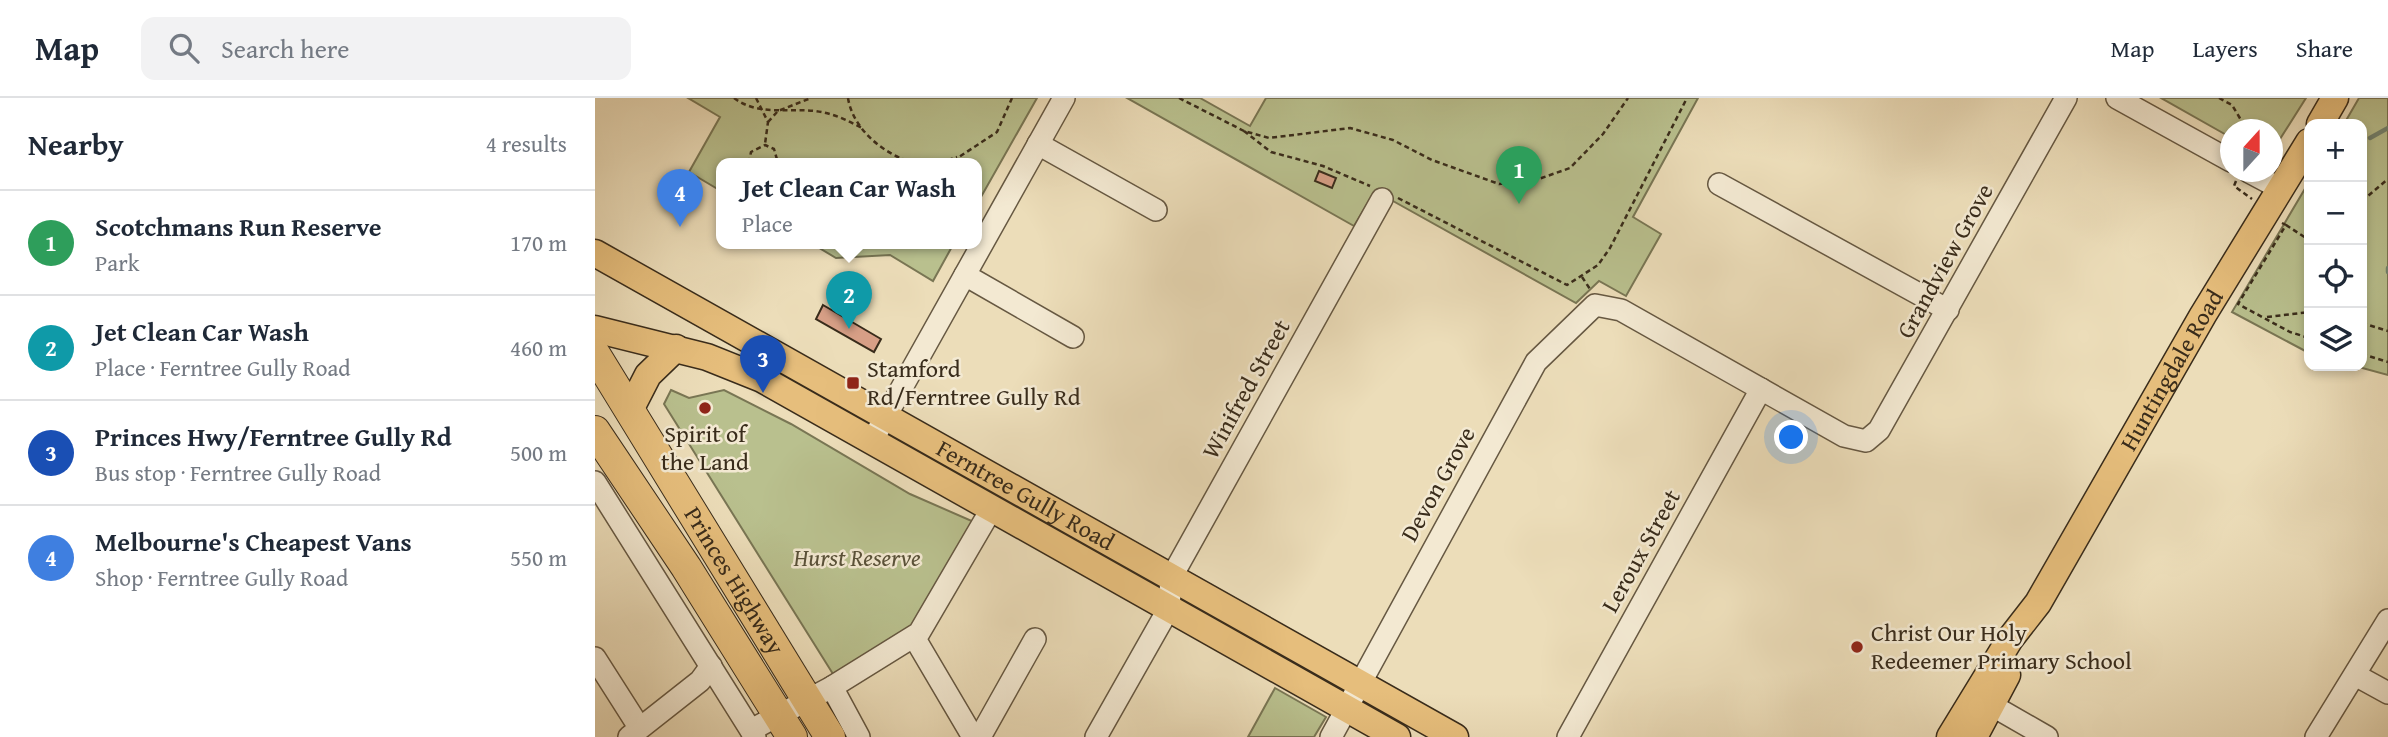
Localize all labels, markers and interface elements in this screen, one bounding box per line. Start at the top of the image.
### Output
search box [141,17,631,80]
text: Map [35,24,99,72]
icon: search [165,29,203,67]
text: Search here [221,29,349,68]
text: Map [2111,31,2154,66]
text: Layers [2192,31,2258,66]
text: Share [2296,31,2353,66]
north arrow [2220,119,2283,182]
map controls [2304,119,2367,371]
button: + [2304,119,2367,182]
text: Nearby [28,122,124,166]
text: 4 results [486,127,567,160]
pin: 1 [1496,146,1542,204]
popup [716,158,982,249]
text: Jet Clean Car Wash [742,168,956,207]
pin: 4 [657,169,703,227]
street label: Grandview Grove [1888,177,2002,344]
button: − [2304,182,2367,245]
text: Scotchmans Run Reserve [95,207,382,246]
text: Place [742,207,793,240]
text: 1 [45,226,57,259]
text: 170 m [510,226,567,259]
button: locate [2304,245,2367,308]
text: Park [95,246,139,279]
pin: 2 [826,271,872,329]
street label: Huntingdale Road [2111,282,2232,457]
button: layers [2304,308,2367,371]
text: Jet Clean Car Wash [95,312,309,351]
street label: Winifred Street [1193,312,1299,465]
text: 2 [45,331,57,364]
text: 460 m [510,331,567,364]
pin: 3 [740,335,786,393]
text: Place · Ferntree Gully Road [95,351,351,384]
place label: Stamford Rd/Ferntree Gully Rd [867,351,1081,414]
marker: Stamford Rd/Ferntree Gully Rd [845,375,861,391]
marker: Spirit of the Land [697,400,713,416]
place label: Spirit of the Land [661,416,749,479]
text: Princes Hwy/Ferntree Gully Rd [95,417,452,456]
street label: Devon Grove [1392,420,1484,548]
your location [1774,420,1808,454]
street label: Ferntree Gully Road [930,431,1121,559]
text: 3 [45,436,57,469]
text: 500 m [510,436,567,469]
text: Bus stop · Ferntree Gully Road [95,456,381,489]
street label: Leroux Street [1592,482,1689,619]
street label: Princes Highway [676,500,793,661]
text: Melbourne's Cheapest Vans [95,522,412,561]
park label: Hurst Reserve [792,540,921,575]
text: 4 [45,541,57,574]
text: 550 m [510,541,567,574]
text: Shop · Ferntree Gully Road [95,561,348,594]
place label: Christ Our Holy Redeemer Primary School [1871,615,2132,678]
marker: Christ Our Holy Redeemer Primary School [1849,639,1865,655]

